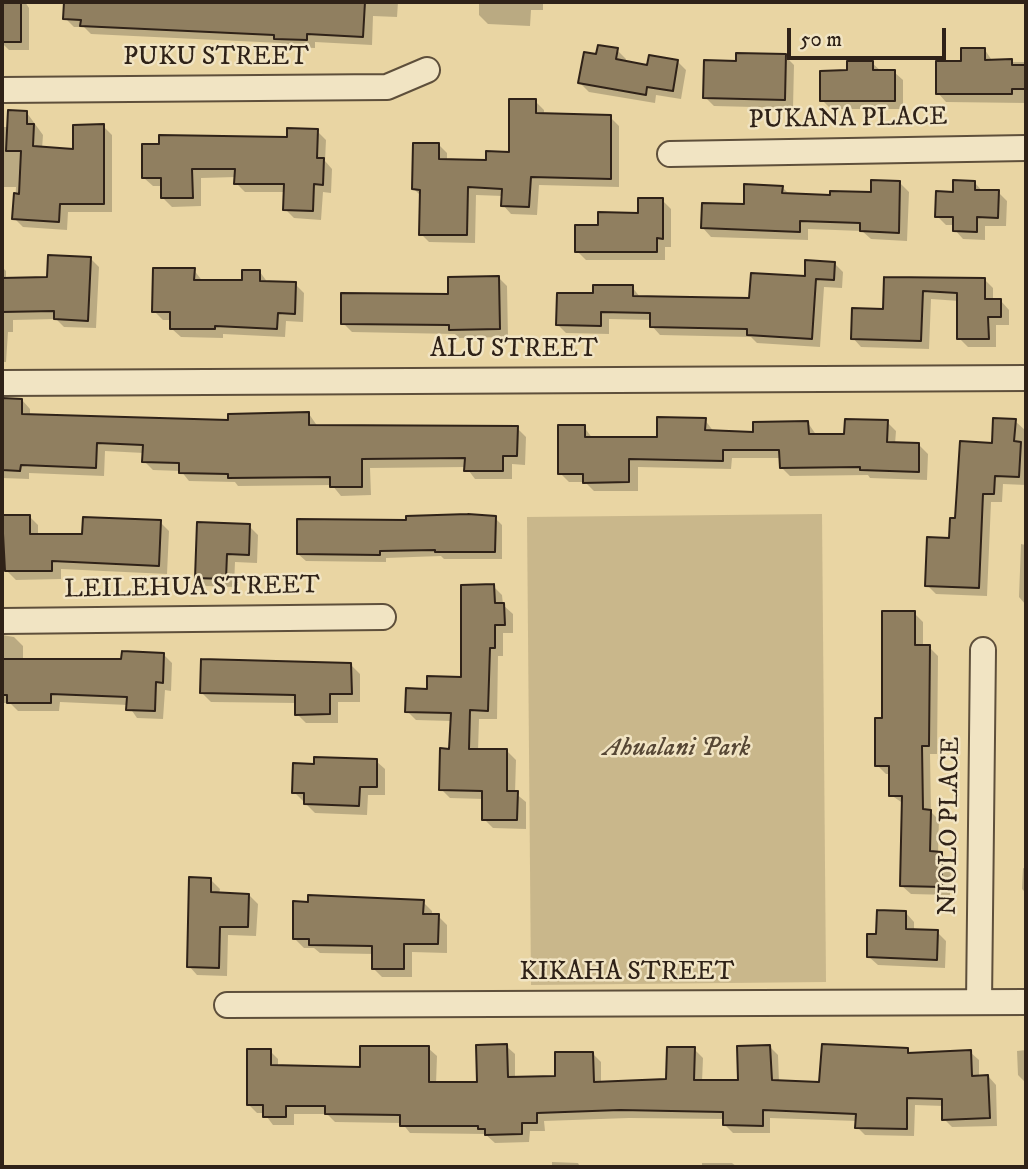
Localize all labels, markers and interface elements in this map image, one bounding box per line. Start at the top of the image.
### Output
scale bar [790,14,949,58]
text: 50 m [800,27,842,53]
street label: PUKU STREET [123,43,309,75]
street label: PUKANA PLACE [748,103,948,137]
street label: ALU STREET [430,335,598,367]
street label: LEILEHUA STREET [64,571,320,607]
park label: Ahualani Park [604,734,750,766]
street label: NIOLO PLACE [934,736,968,916]
street label: KIKAHA STREET [520,958,734,990]

